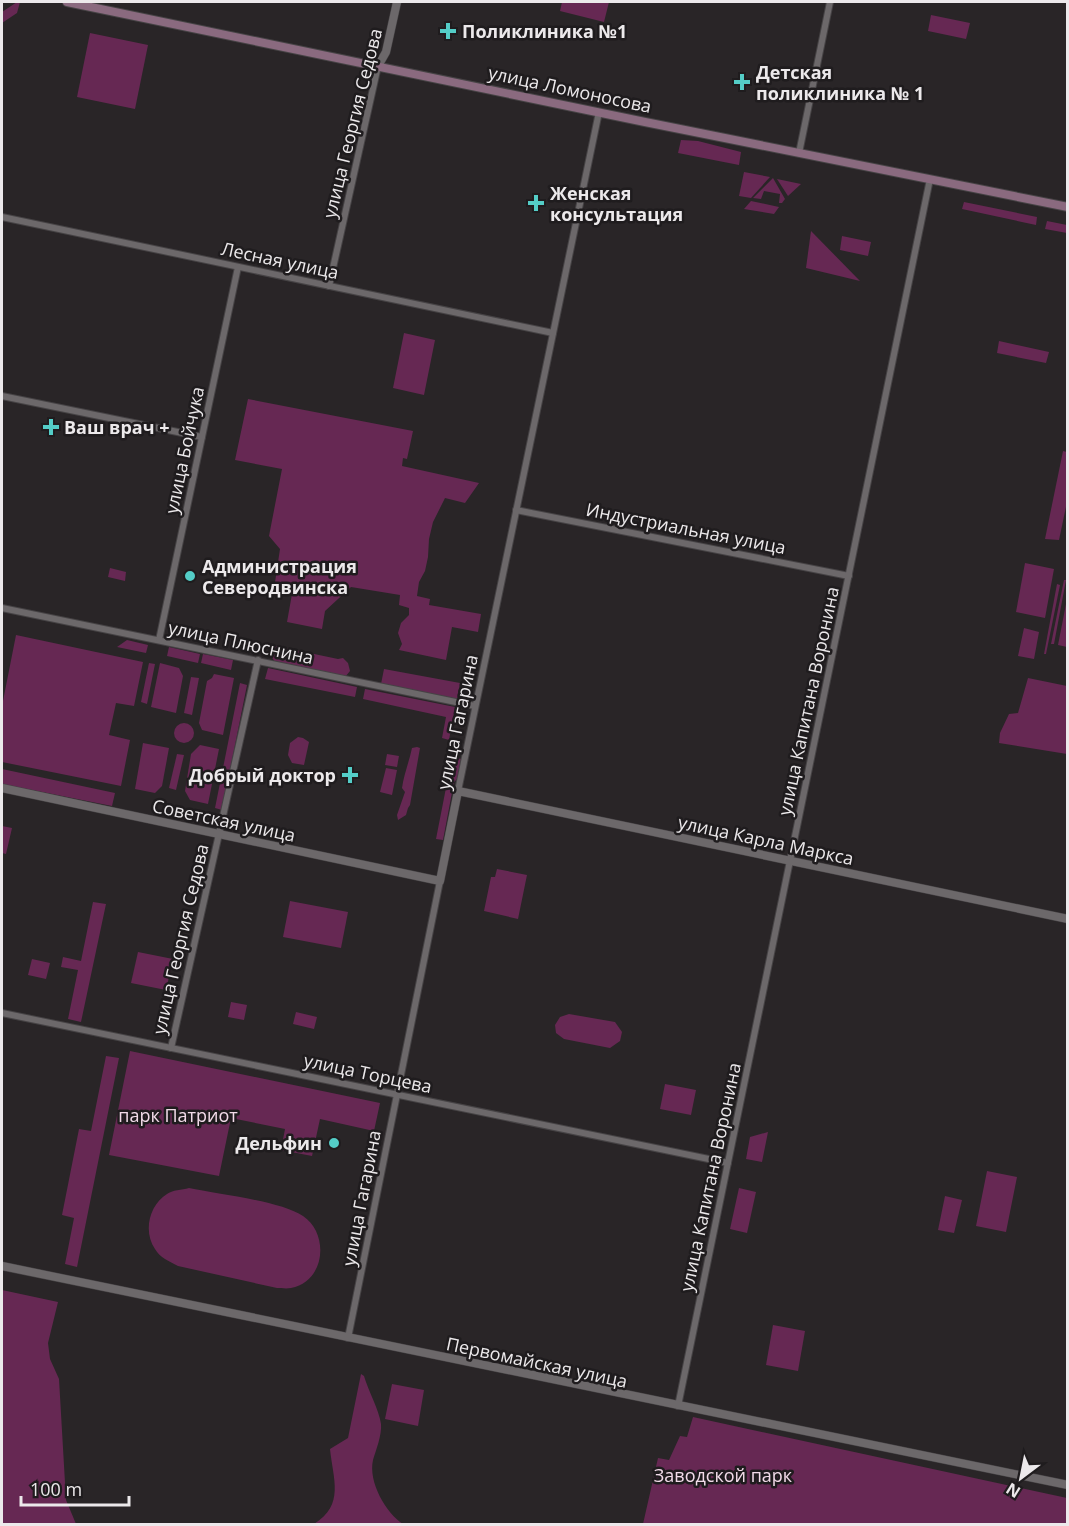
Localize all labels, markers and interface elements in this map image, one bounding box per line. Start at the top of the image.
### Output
place label: Поликлиника №1 [462,19,627,43]
marker: Поликлиника №1 [439,22,457,40]
street label: улица Георгия Седова [317,26,387,220]
street label: улица Ломоносова [486,60,654,118]
place label: Детская поликлиника № 1 [756,60,924,105]
marker: Детская поликлиника № 1 [733,73,751,91]
place label: Женская консультация [550,181,683,226]
marker: Женская консультация [527,194,545,212]
street label: Лесная улица [219,236,341,284]
street label: улица Бойчука [159,384,209,516]
place label: Ваш врач + [64,415,169,439]
marker: Ваш врач + [42,418,60,436]
street label: Индустриальная улица [584,497,788,559]
place label: Администрация Северодвинска [202,554,357,599]
marker: Администрация Северодвинска [183,569,197,583]
street label: улица Капитана Воронина [772,584,844,818]
street label: улица Плюснина [166,615,316,669]
street label: улица Гагарина [431,652,483,792]
place label: Добрый доктор [189,763,336,787]
marker: Добрый доктор [341,766,359,784]
street label: Советская улица [150,793,298,847]
street label: улица Карла Маркса [676,810,856,870]
street label: улица Георгия Седова [146,841,214,1037]
street label: улица Торцева [302,1048,434,1098]
street label: улица Капитана Воронина [674,1060,746,1294]
park label: парк Патриот [118,1103,238,1127]
street label: улица Гагарина [336,1128,386,1268]
place label: Дельфин [235,1131,322,1155]
marker: Дельфин [327,1136,341,1150]
street label: Первомайская улица [444,1331,630,1393]
north arrow [991,1448,1051,1508]
park label: Заводской парк [654,1463,793,1487]
scale bar [21,1469,129,1507]
text: 100 m [30,1477,82,1501]
text: N [1002,1478,1024,1503]

